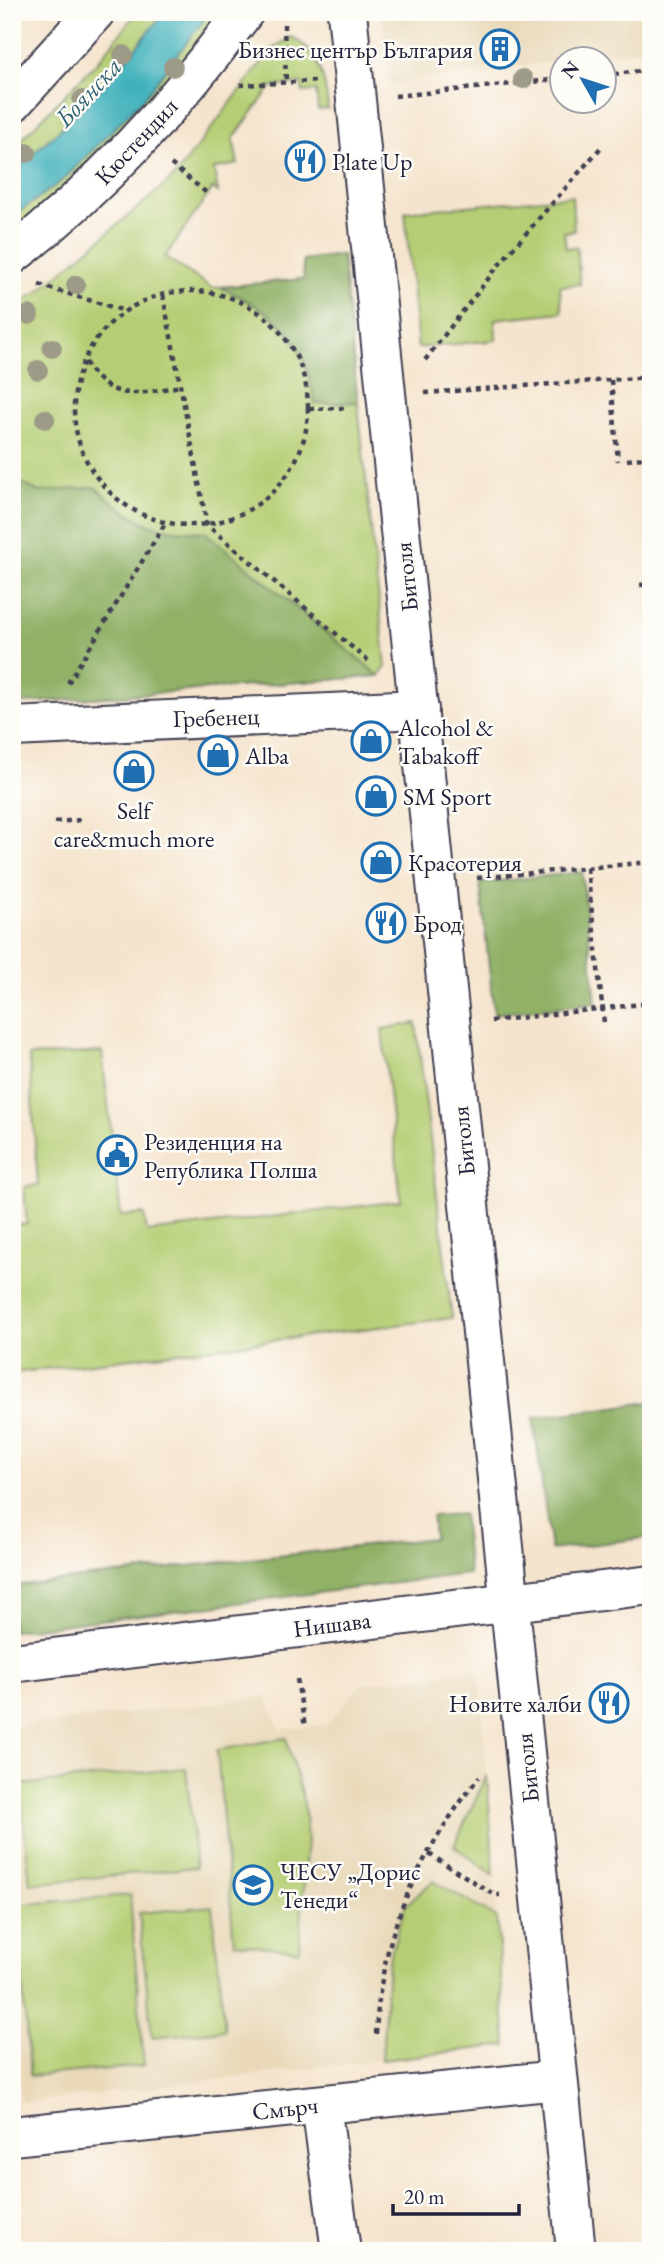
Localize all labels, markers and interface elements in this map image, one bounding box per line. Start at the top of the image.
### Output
building icon: Бизнес център България [479,28,521,70]
place label: Бизнес център България [238,34,473,65]
north arrow [548,46,618,116]
water label: Боянска [46,50,129,135]
text: N [556,55,585,83]
street label: Кюстендил [88,91,184,191]
restaurant icon: Plate Up [284,140,326,182]
place label: Plate Up [332,146,412,177]
street label: Битоля [387,540,425,614]
street label: Гребенец [172,700,261,734]
place label: Alcohol & Tabakoff [397,712,494,771]
shop icon: Alcohol & Tabakoff [350,720,392,762]
shop icon: Alba [197,734,239,776]
place label: Alba [244,740,289,771]
shop icon: Self care&much more [113,750,155,792]
shop icon: SM Sport [355,775,397,817]
place label: SM Sport [403,781,492,812]
place label: Self care&much more [54,795,214,854]
shop icon: Красотерия [360,841,402,883]
place label: Красотерия [408,847,522,878]
restaurant icon: Брод [365,902,407,944]
place label: Брод [413,908,462,939]
street label: Битоля [444,1104,482,1178]
place label: Резиденция на Република Полша [144,1126,318,1185]
public building icon: Резиденция на Република Полша [96,1134,138,1176]
street label: Нишава [291,1604,373,1644]
restaurant icon: Новите халби [588,1682,630,1724]
place label: Новите халби [449,1688,582,1719]
street label: Битоля [508,1731,546,1805]
place label: ЧЕСУ „Дорис Тенеди“ [280,1856,421,1915]
school or university icon: ЧЕСУ „Дорис Тенеди“ [232,1864,274,1906]
street label: Смърч [250,2089,320,2127]
scale bar [393,2172,520,2216]
text: 20 m [404,2183,445,2210]

